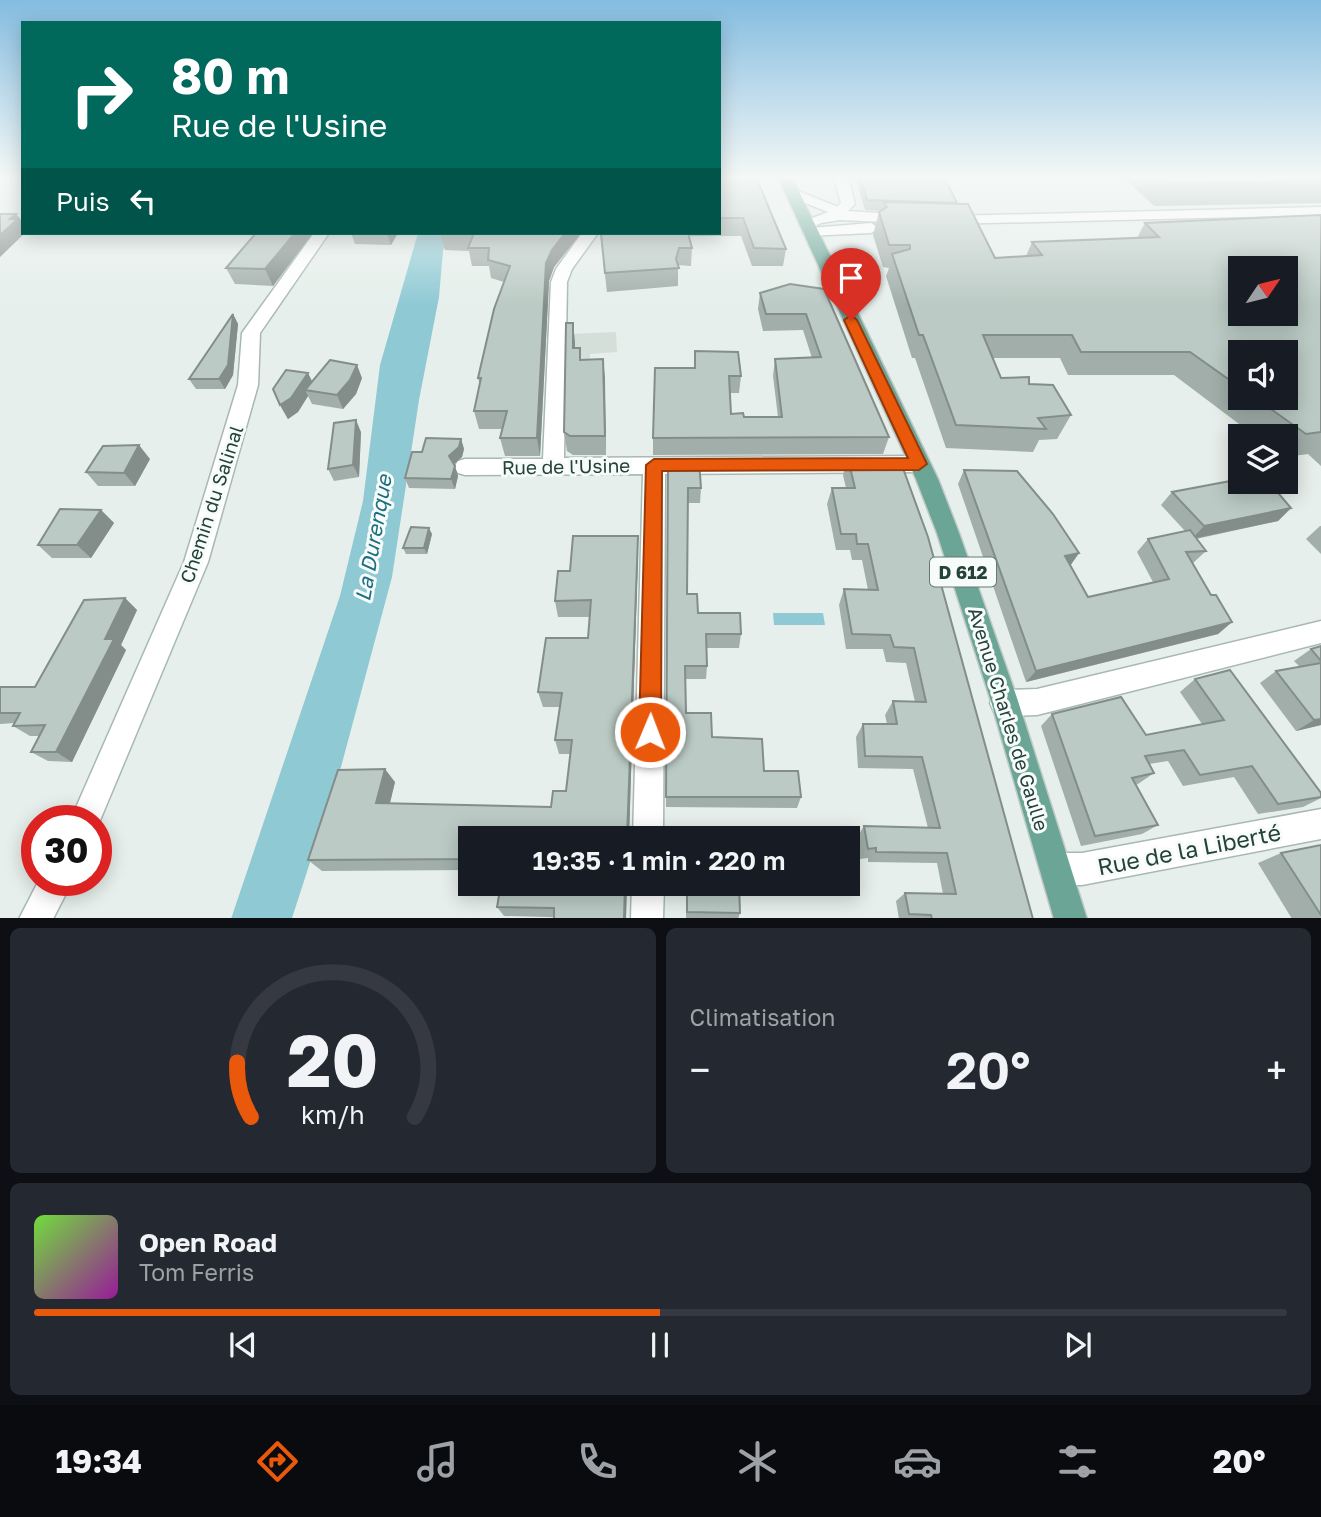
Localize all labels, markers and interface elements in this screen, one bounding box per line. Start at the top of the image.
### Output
text: 80 m [171,46,289,105]
icon: right [56,49,147,140]
text: Rue de l'Usine [171,106,387,144]
icon: left [124,182,162,220]
text: Puis [56,186,110,217]
pin [821,248,881,320]
north arrow [1228,256,1298,326]
map controls [1228,256,1298,494]
icon: arrive [832,259,870,297]
button: sound [1228,340,1298,410]
street label: Chemin du Salinal [175,422,247,586]
button: layers [1228,424,1298,494]
street label: Rue de l'Usine [502,453,630,479]
water label: La Durenque [349,471,397,603]
road number: D 612 [930,558,996,586]
street label: Avenue Charles de Gaulle [964,605,1054,833]
position arrow [613,695,687,769]
speed limit sign: 30 [21,805,112,896]
street label: Rue de la Liberté [1095,817,1283,881]
text: 19:35 · 1 min · 220 m [533,845,785,876]
text: Climatisation [690,1003,835,1031]
text: 20 [287,1016,379,1103]
text: 20° [946,1038,1031,1100]
text: − [690,1047,710,1092]
text: + [1266,1047,1287,1092]
text: km/h [301,1098,365,1129]
text: Open Road [139,1227,277,1258]
text: Tom Ferris [139,1258,254,1286]
icon: previous [224,1326,262,1364]
icon: pause [641,1326,679,1364]
icon: next [1059,1326,1097,1364]
icon: directions [253,1437,302,1486]
icon: music [413,1437,462,1486]
icon: phone [573,1437,622,1486]
icon: climate [733,1437,782,1486]
icon: car [893,1437,942,1486]
icon: filters [1053,1437,1102,1486]
text: 19:34 [55,1442,142,1480]
text: 20° [1213,1442,1266,1480]

